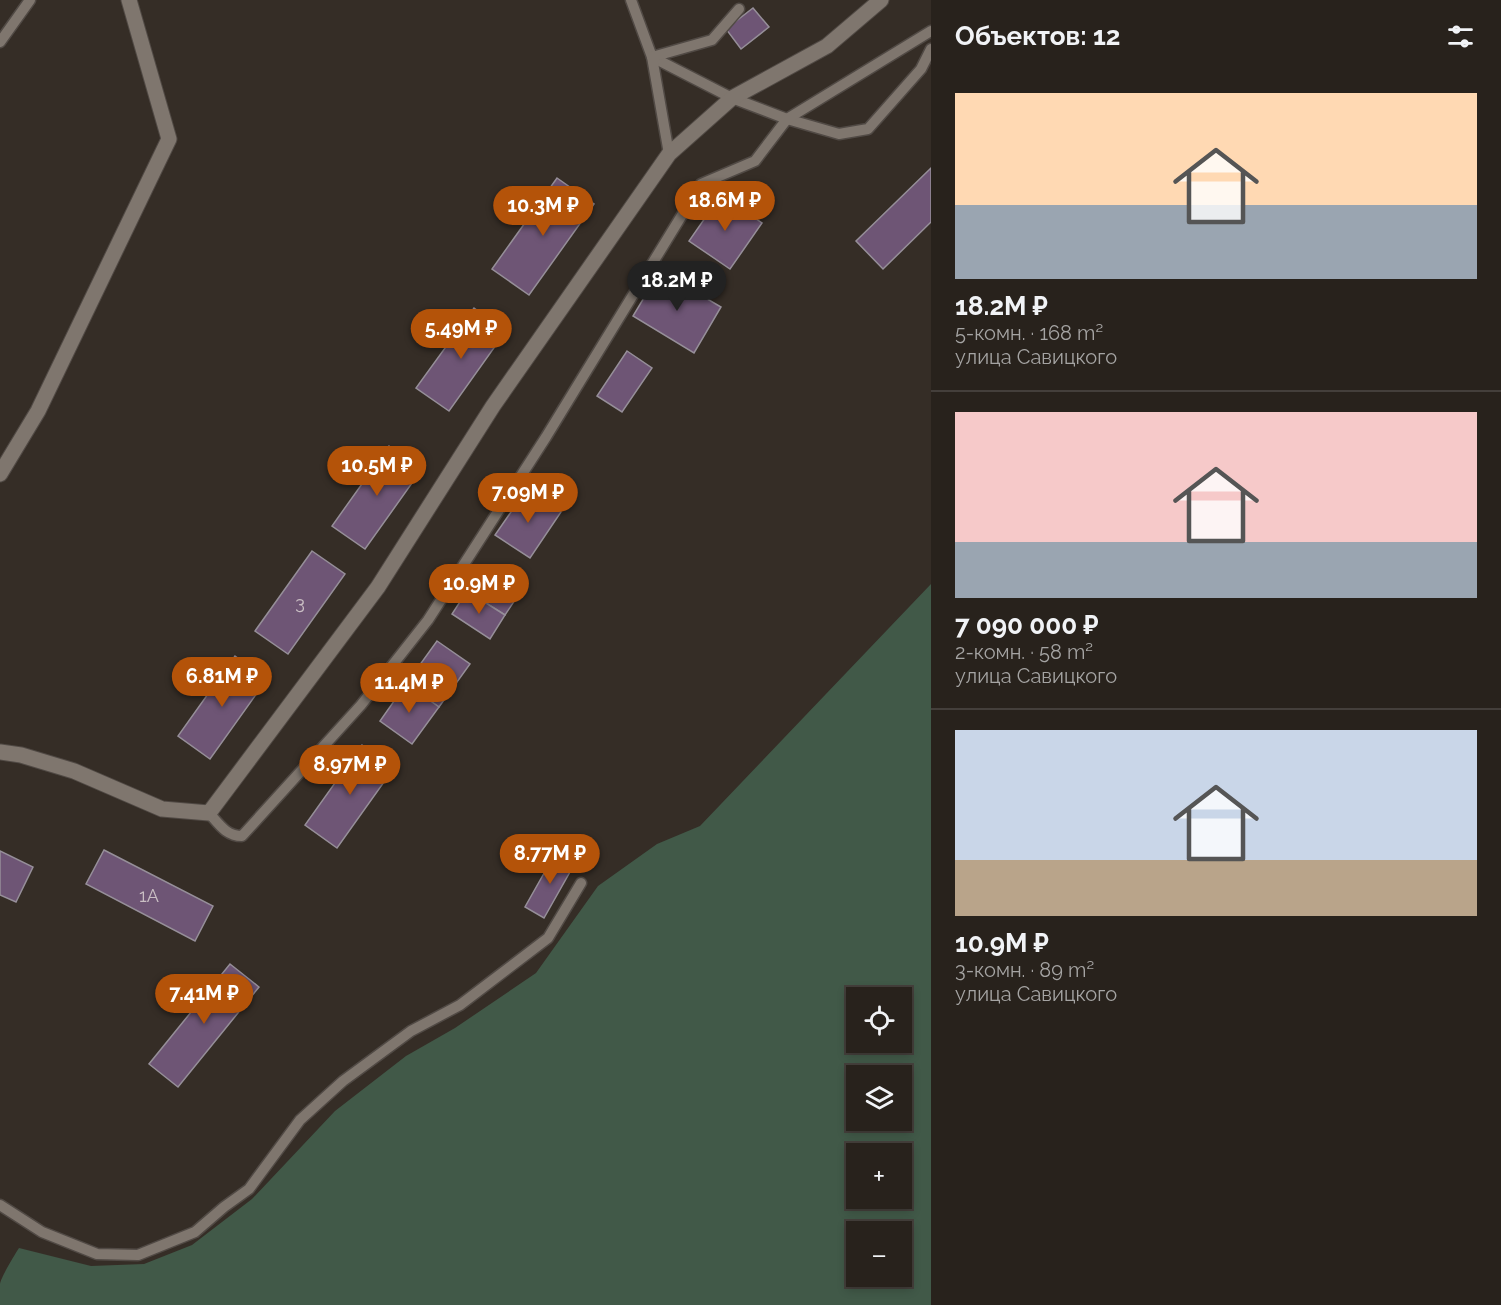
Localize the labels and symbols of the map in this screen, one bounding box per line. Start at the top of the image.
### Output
pin: 18.6M ₽ [670,181,780,232]
pin: 10.3M ₽ [488,186,598,237]
pin: 18.2M ₽ [622,261,732,312]
pin: 5.49M ₽ [406,309,516,360]
pin: 10.5M ₽ [322,446,432,497]
pin: 7.09M ₽ [473,473,583,524]
pin: 10.9M ₽ [424,564,534,615]
house number: 3 [295,592,305,613]
pin: 6.81M ₽ [167,657,277,708]
pin: 11.4M ₽ [354,663,464,714]
pin: 8.97M ₽ [295,745,405,796]
pin: 8.77M ₽ [495,834,605,885]
house number: 1А [139,885,159,906]
pin: 7.41M ₽ [149,974,259,1025]

